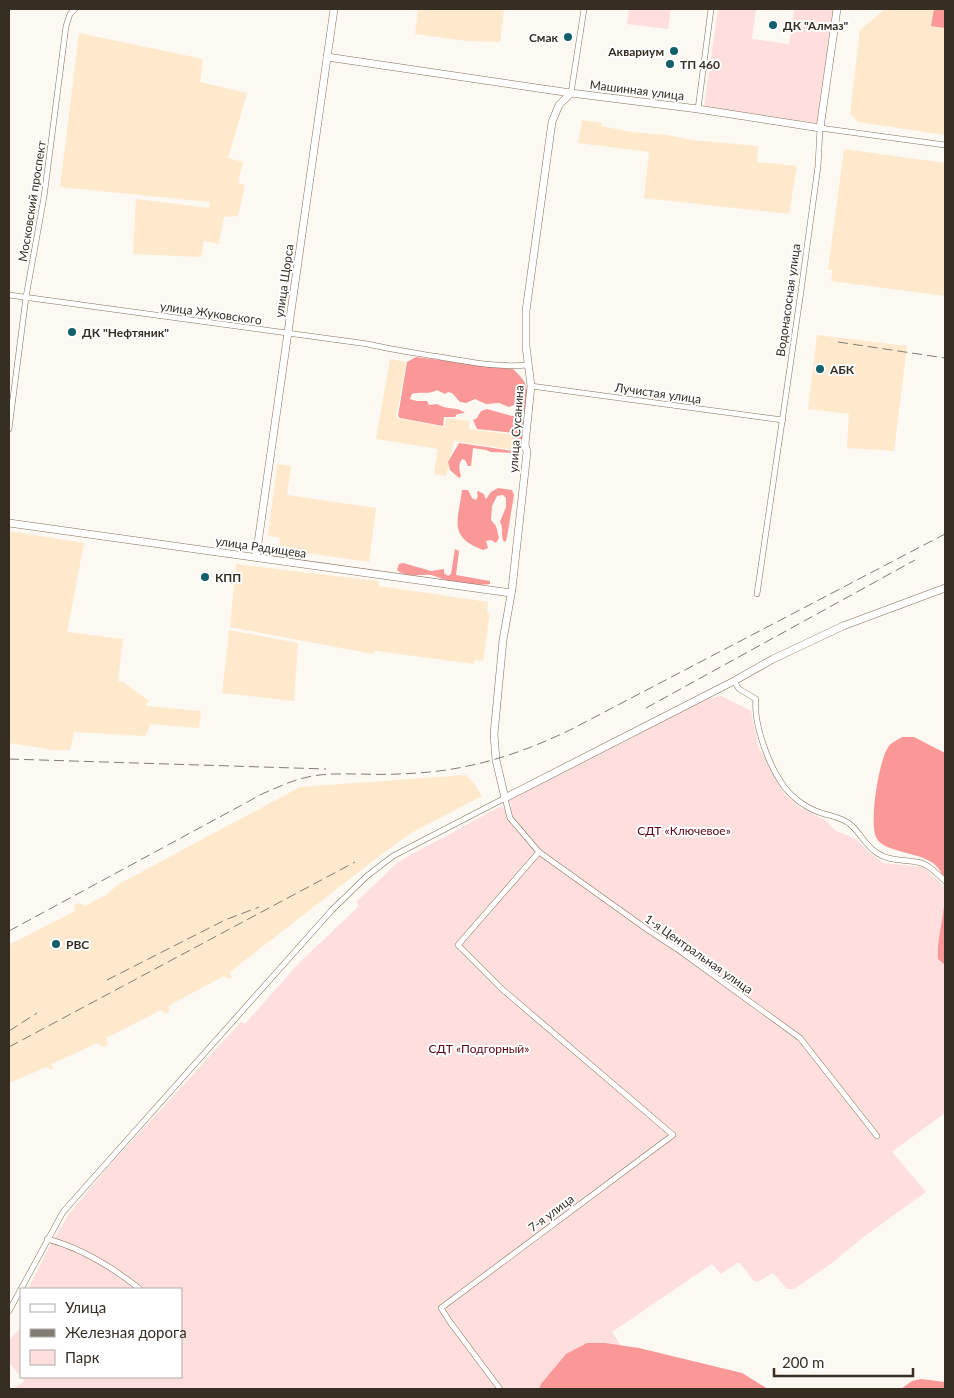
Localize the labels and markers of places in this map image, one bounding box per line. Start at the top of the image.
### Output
place label: ДК "Алмаз" [783,18,849,33]
marker: ДК "Алмаз" [767,19,779,31]
place label: Смак [529,30,558,45]
marker: Смак [562,31,574,43]
place label: Аквариум [607,44,664,59]
marker: Аквариум [668,45,680,57]
place label: ТП 460 [680,57,720,72]
marker: ТП 460 [664,58,676,70]
place label: ДК "Нефтяник" [82,325,169,340]
marker: ДК "Нефтяник" [66,326,78,338]
place label: АБК [829,362,855,377]
marker: АБК [814,363,826,375]
place label: КПП [215,570,241,585]
marker: КПП [199,571,211,583]
place label: РВС [66,937,89,952]
marker: РВС [50,938,62,950]

